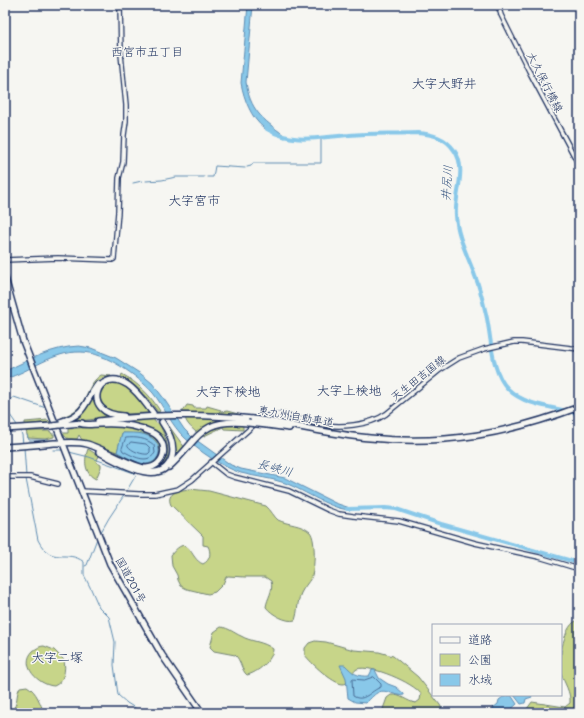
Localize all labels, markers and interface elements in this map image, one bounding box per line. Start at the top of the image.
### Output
district label: 西宮市五丁目 [111,43,183,59]
street label: 大久保行橋線 [524,49,567,115]
district label: 大字大野井 [411,74,477,91]
water label: 井尻川 [437,164,455,201]
district label: 大字宮市 [168,191,220,208]
street label: 天生田吉国線 [387,351,448,404]
district label: 大字上検地 [316,381,382,398]
district label: 大字下検地 [195,382,261,399]
street label: 東九州自動車道 [257,401,335,430]
water label: 長峡川 [256,455,295,479]
street label: 国道201号 [113,554,150,606]
legend [432,624,562,696]
text: 道路 [468,631,492,647]
district label: 大字二塚 [31,648,83,665]
text: 公園 [468,651,492,667]
text: 水域 [468,671,492,687]

